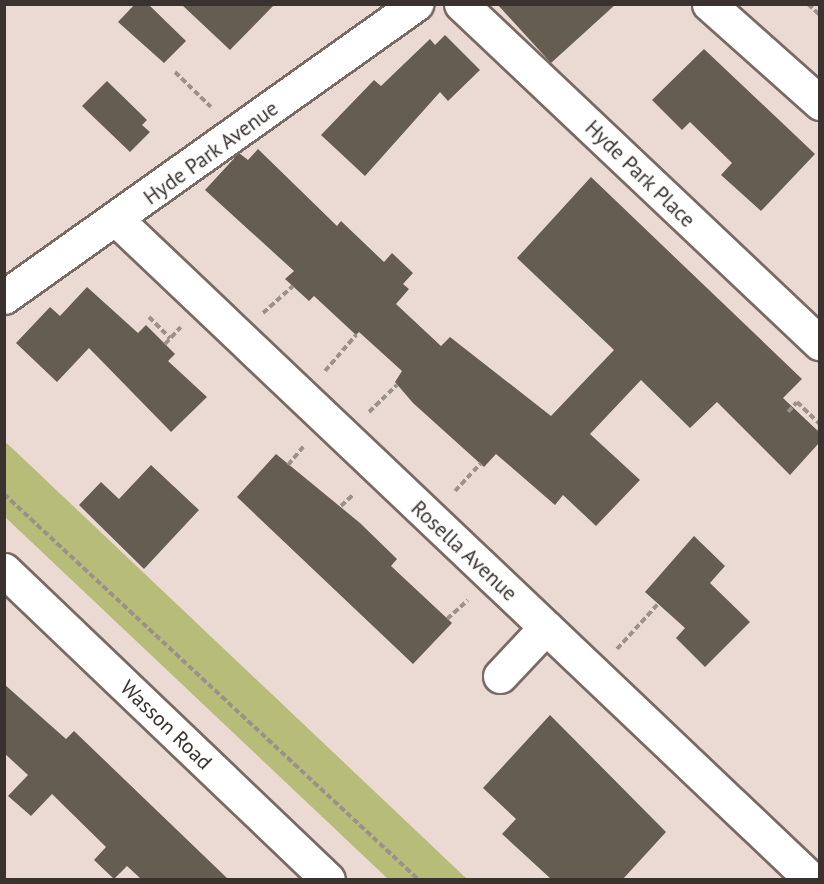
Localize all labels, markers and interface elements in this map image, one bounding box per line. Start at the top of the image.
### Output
street label: Hyde Park Avenue [138,95,284,211]
street label: Hyde Park Place [580,115,700,233]
street label: Rosella Avenue [406,495,522,607]
street label: Wasson Road [115,675,217,775]

